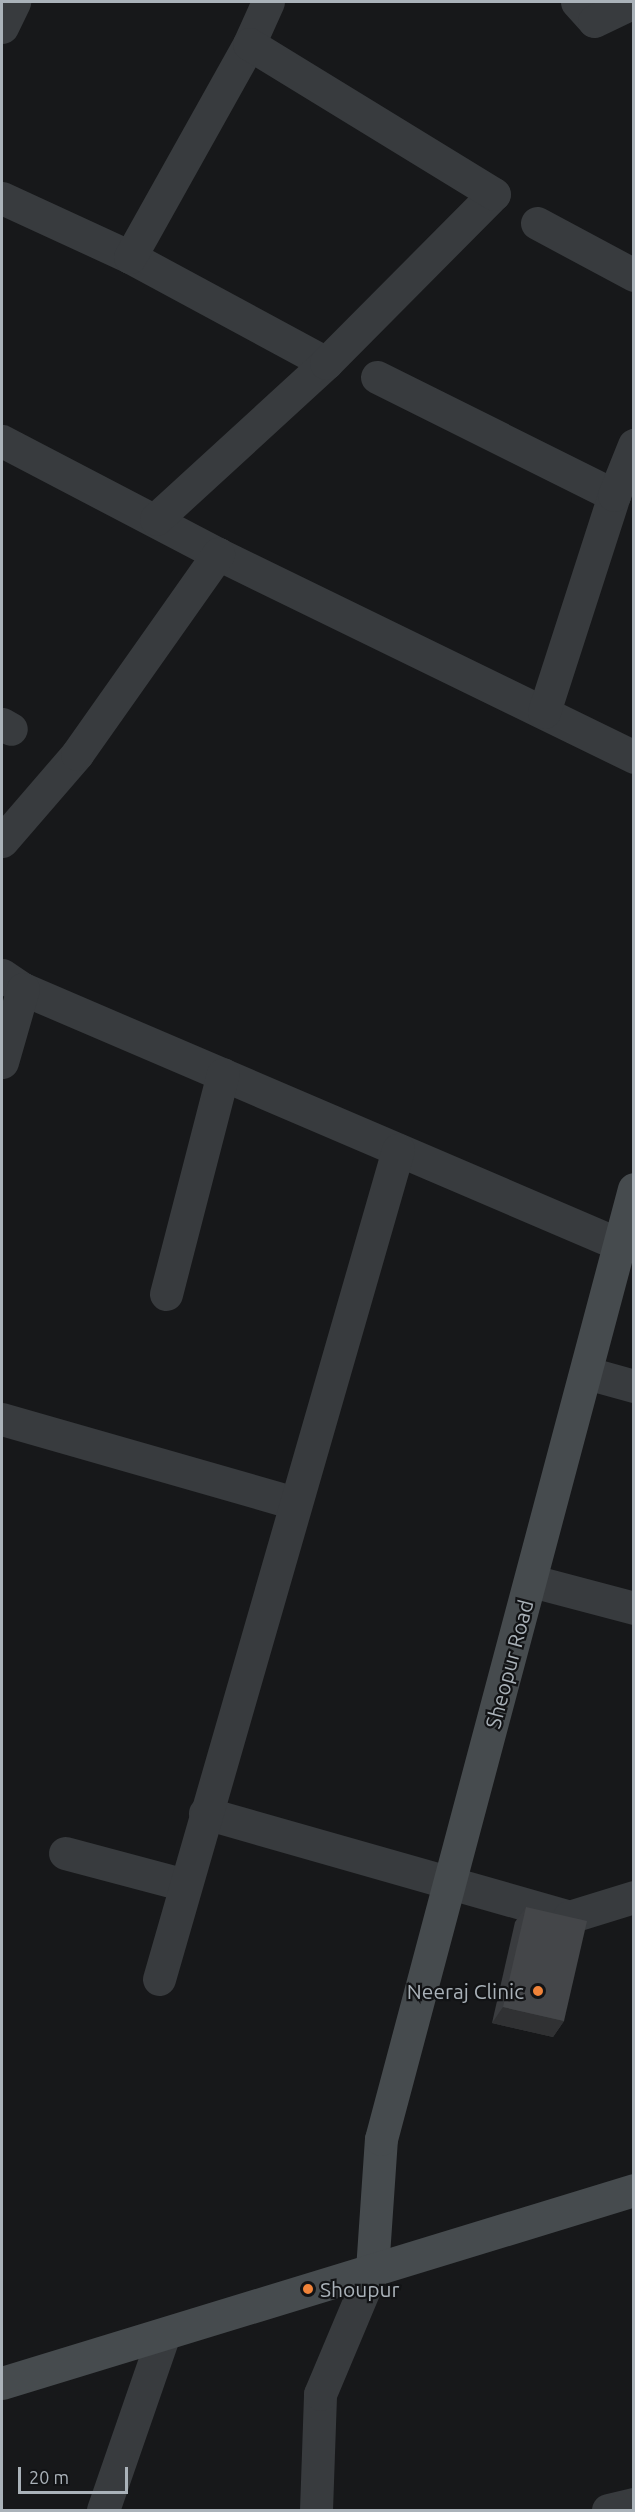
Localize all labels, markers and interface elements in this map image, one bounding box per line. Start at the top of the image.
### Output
street label: Sheopur Road [480,1597,538,1731]
place label: Neeraj Clinic [407,1978,524,2004]
marker: Neeraj Clinic [529,1982,547,2000]
place label: Shoupur [320,2276,400,2302]
marker: Shoupur [301,2282,315,2296]
scale bar [21,2455,130,2493]
text: 20 m [29,2467,69,2487]

